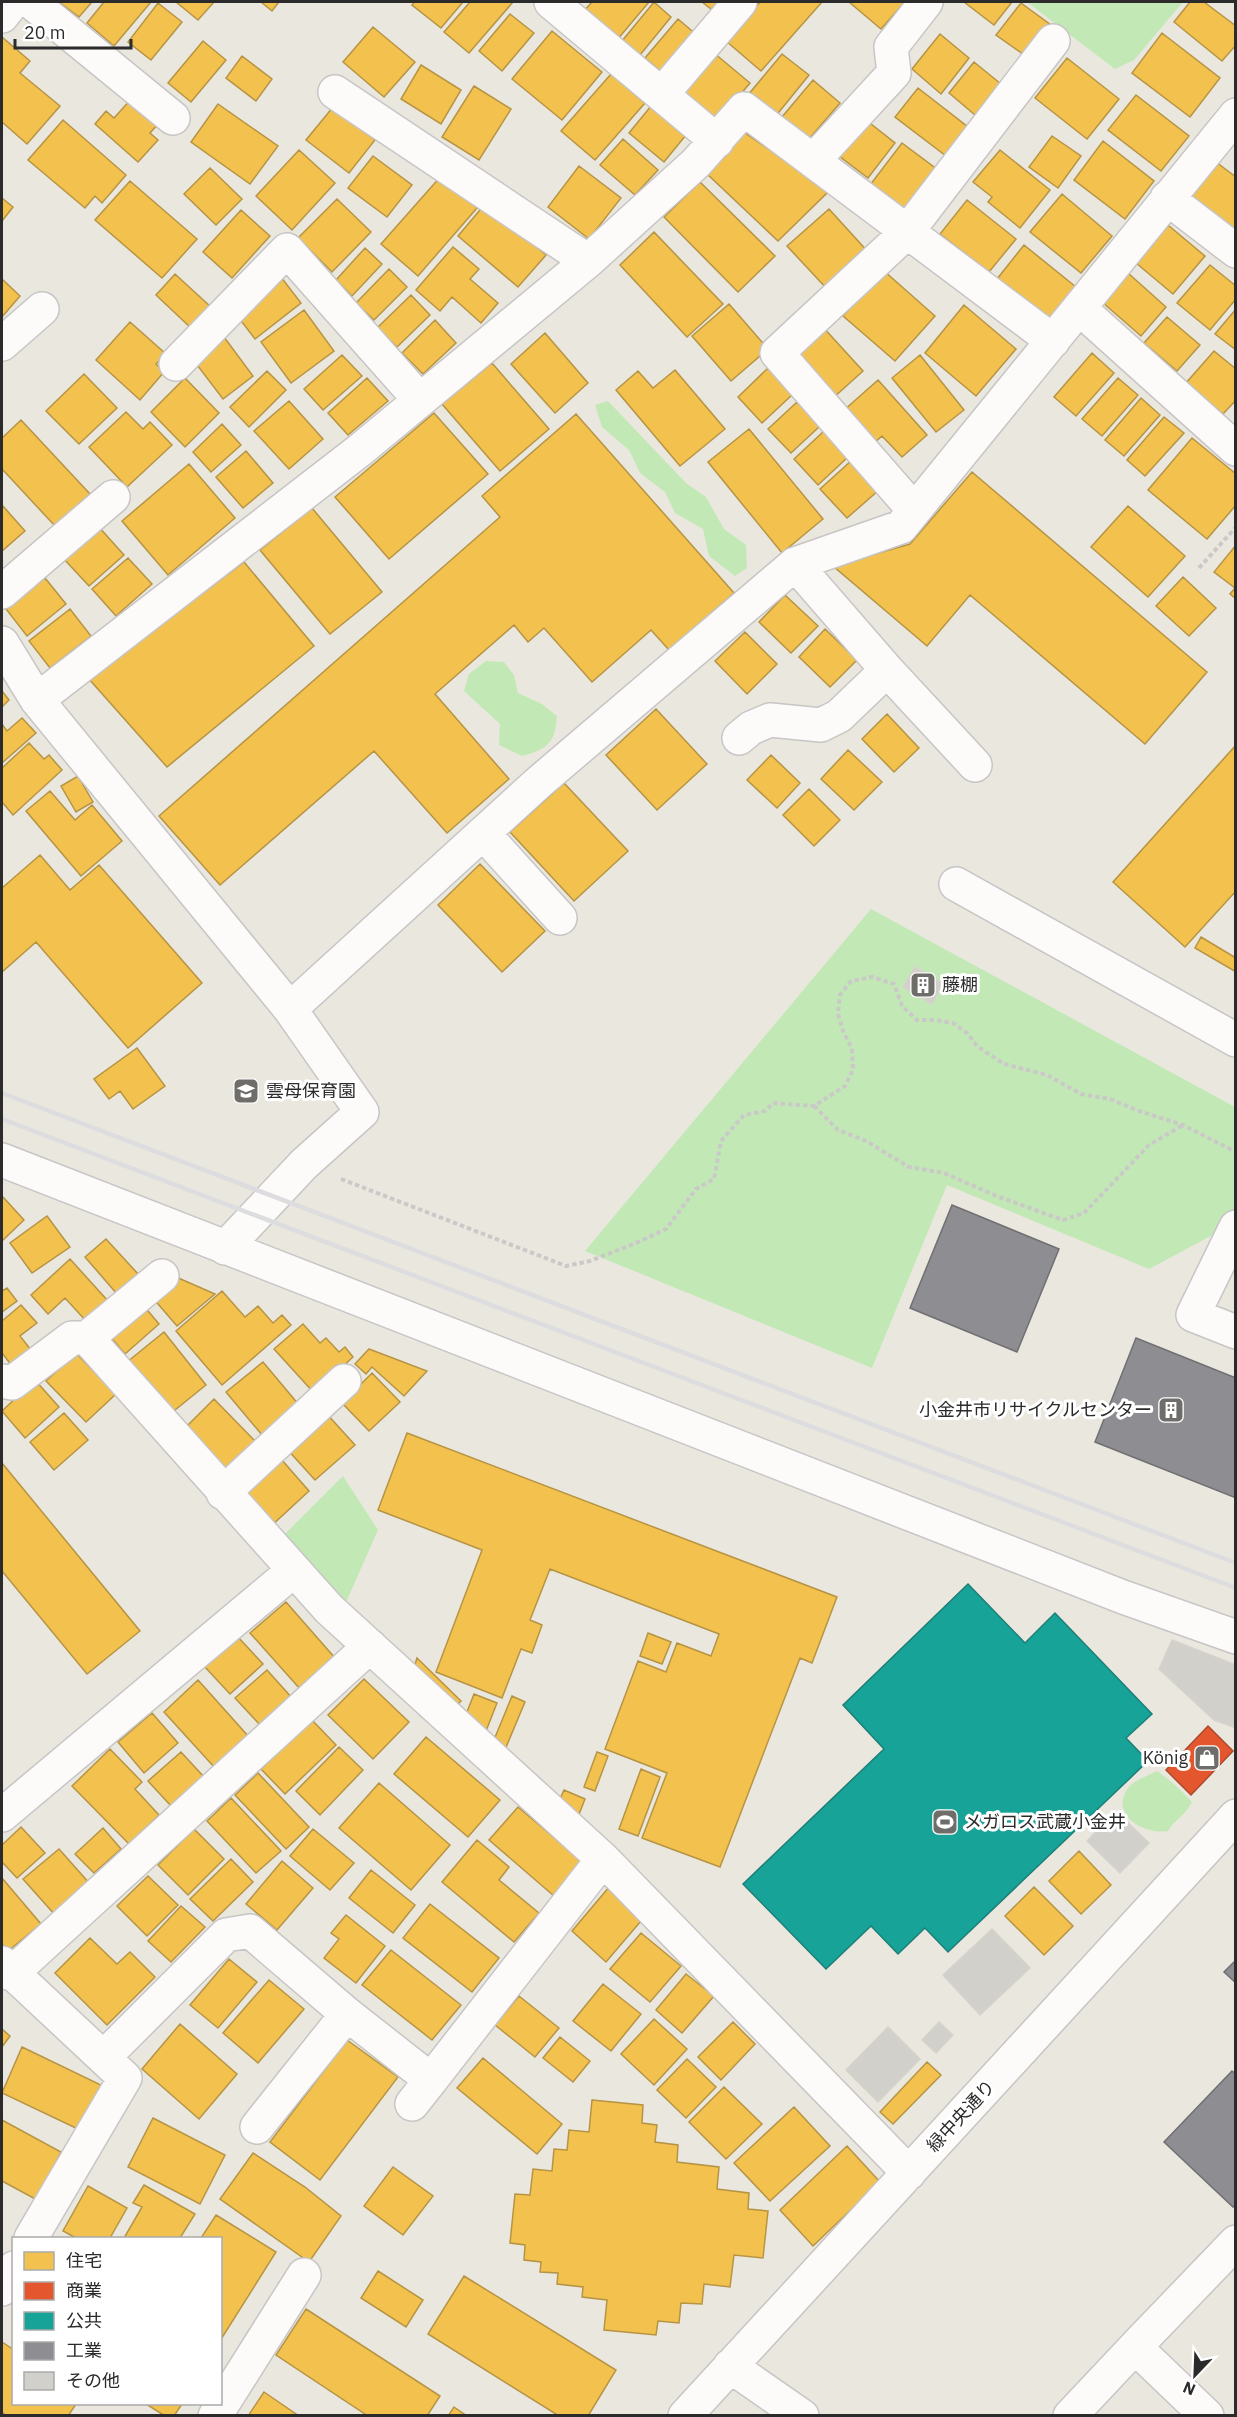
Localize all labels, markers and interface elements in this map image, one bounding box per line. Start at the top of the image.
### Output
scale bar [15,12,130,50]
text: 20 m [24,21,66,44]
building icon: 藤棚 [908,970,938,1000]
place label: 藤棚 [942,973,978,996]
school or university icon: 雲母保育園 [231,1076,261,1106]
place label: 雲母保育園 [266,1079,356,1102]
building icon: 小金井市リサイクルセンター [1156,1395,1186,1425]
place label: 小金井市リサイクルセンター [919,1398,1152,1421]
shop icon: König [1192,1743,1222,1773]
place label: König [1143,1746,1188,1769]
sports icon: メガロス武蔵小金井 [930,1807,960,1837]
place label: メガロス武蔵小金井 [964,1810,1126,1833]
street label: 緑中央通り [922,2075,1000,2156]
legend [12,2237,222,2405]
text: 住宅 [66,2249,102,2272]
text: 商業 [66,2279,102,2302]
text: 公共 [66,2309,102,2332]
text: 工業 [66,2339,102,2362]
north arrow [1165,2345,1225,2405]
text: その他 [66,2369,120,2392]
text: N [1180,2377,1198,2400]

